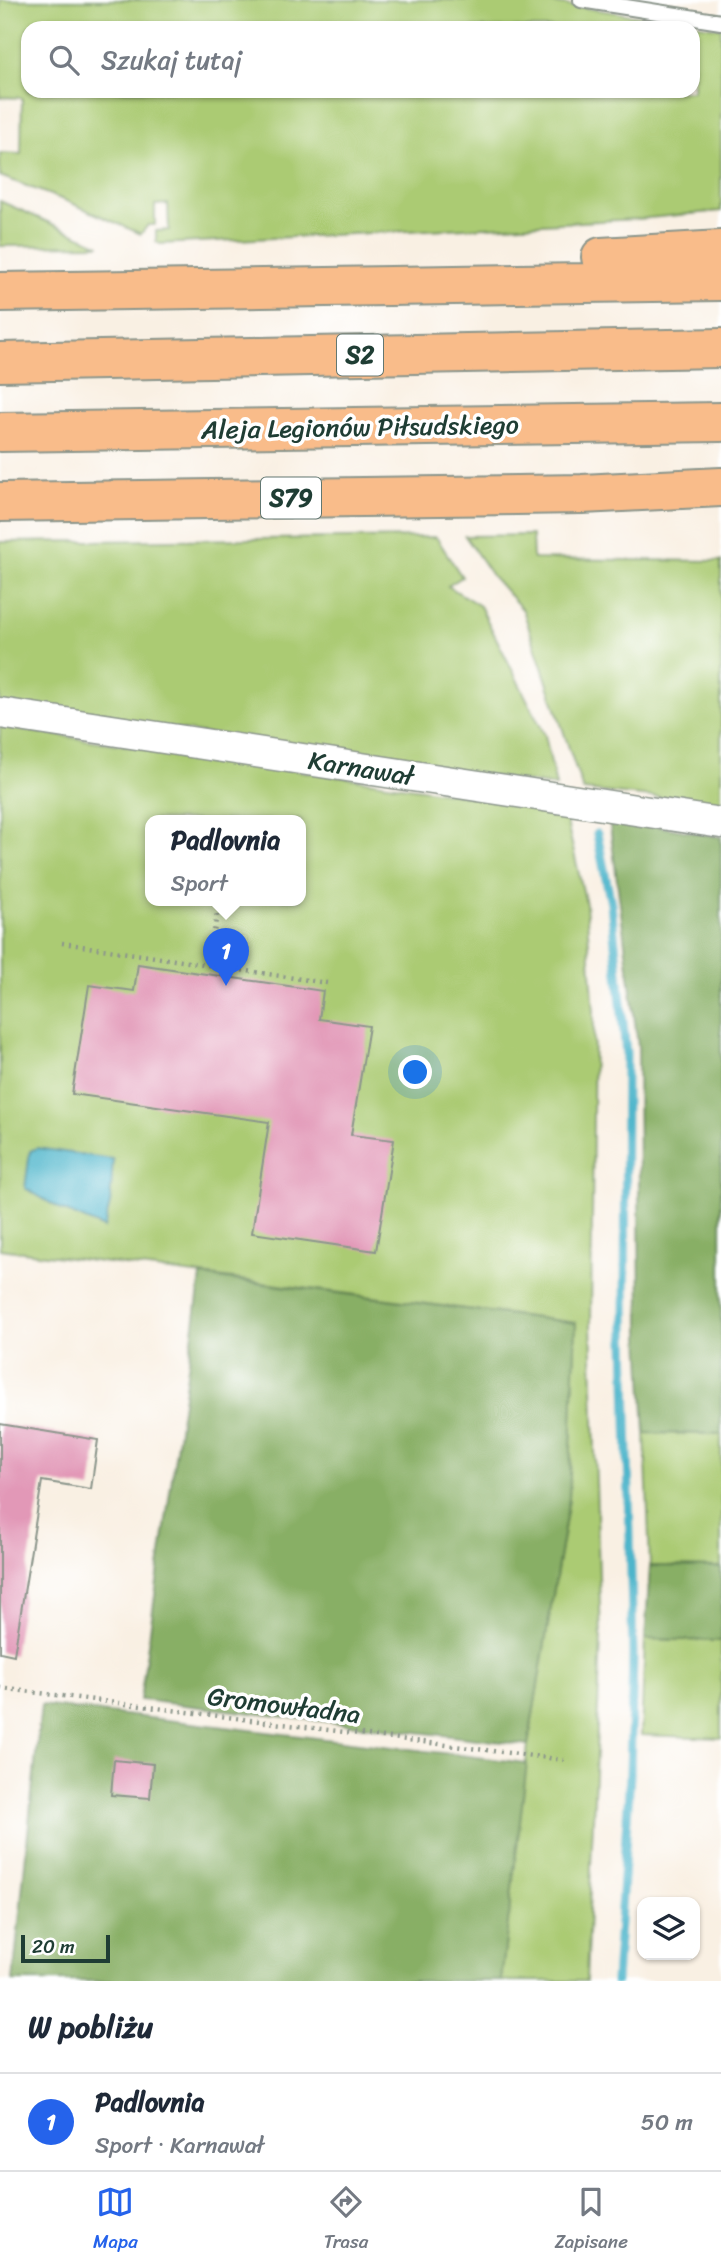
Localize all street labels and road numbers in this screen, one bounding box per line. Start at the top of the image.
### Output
road number: S2 [337,334,383,376]
street label: Aleja Legionów Piłsudskiego [200,401,519,453]
road number: S79 [261,477,321,518]
street label: Karnawał [305,737,418,799]
street label: Gromowładna [205,1673,363,1737]

